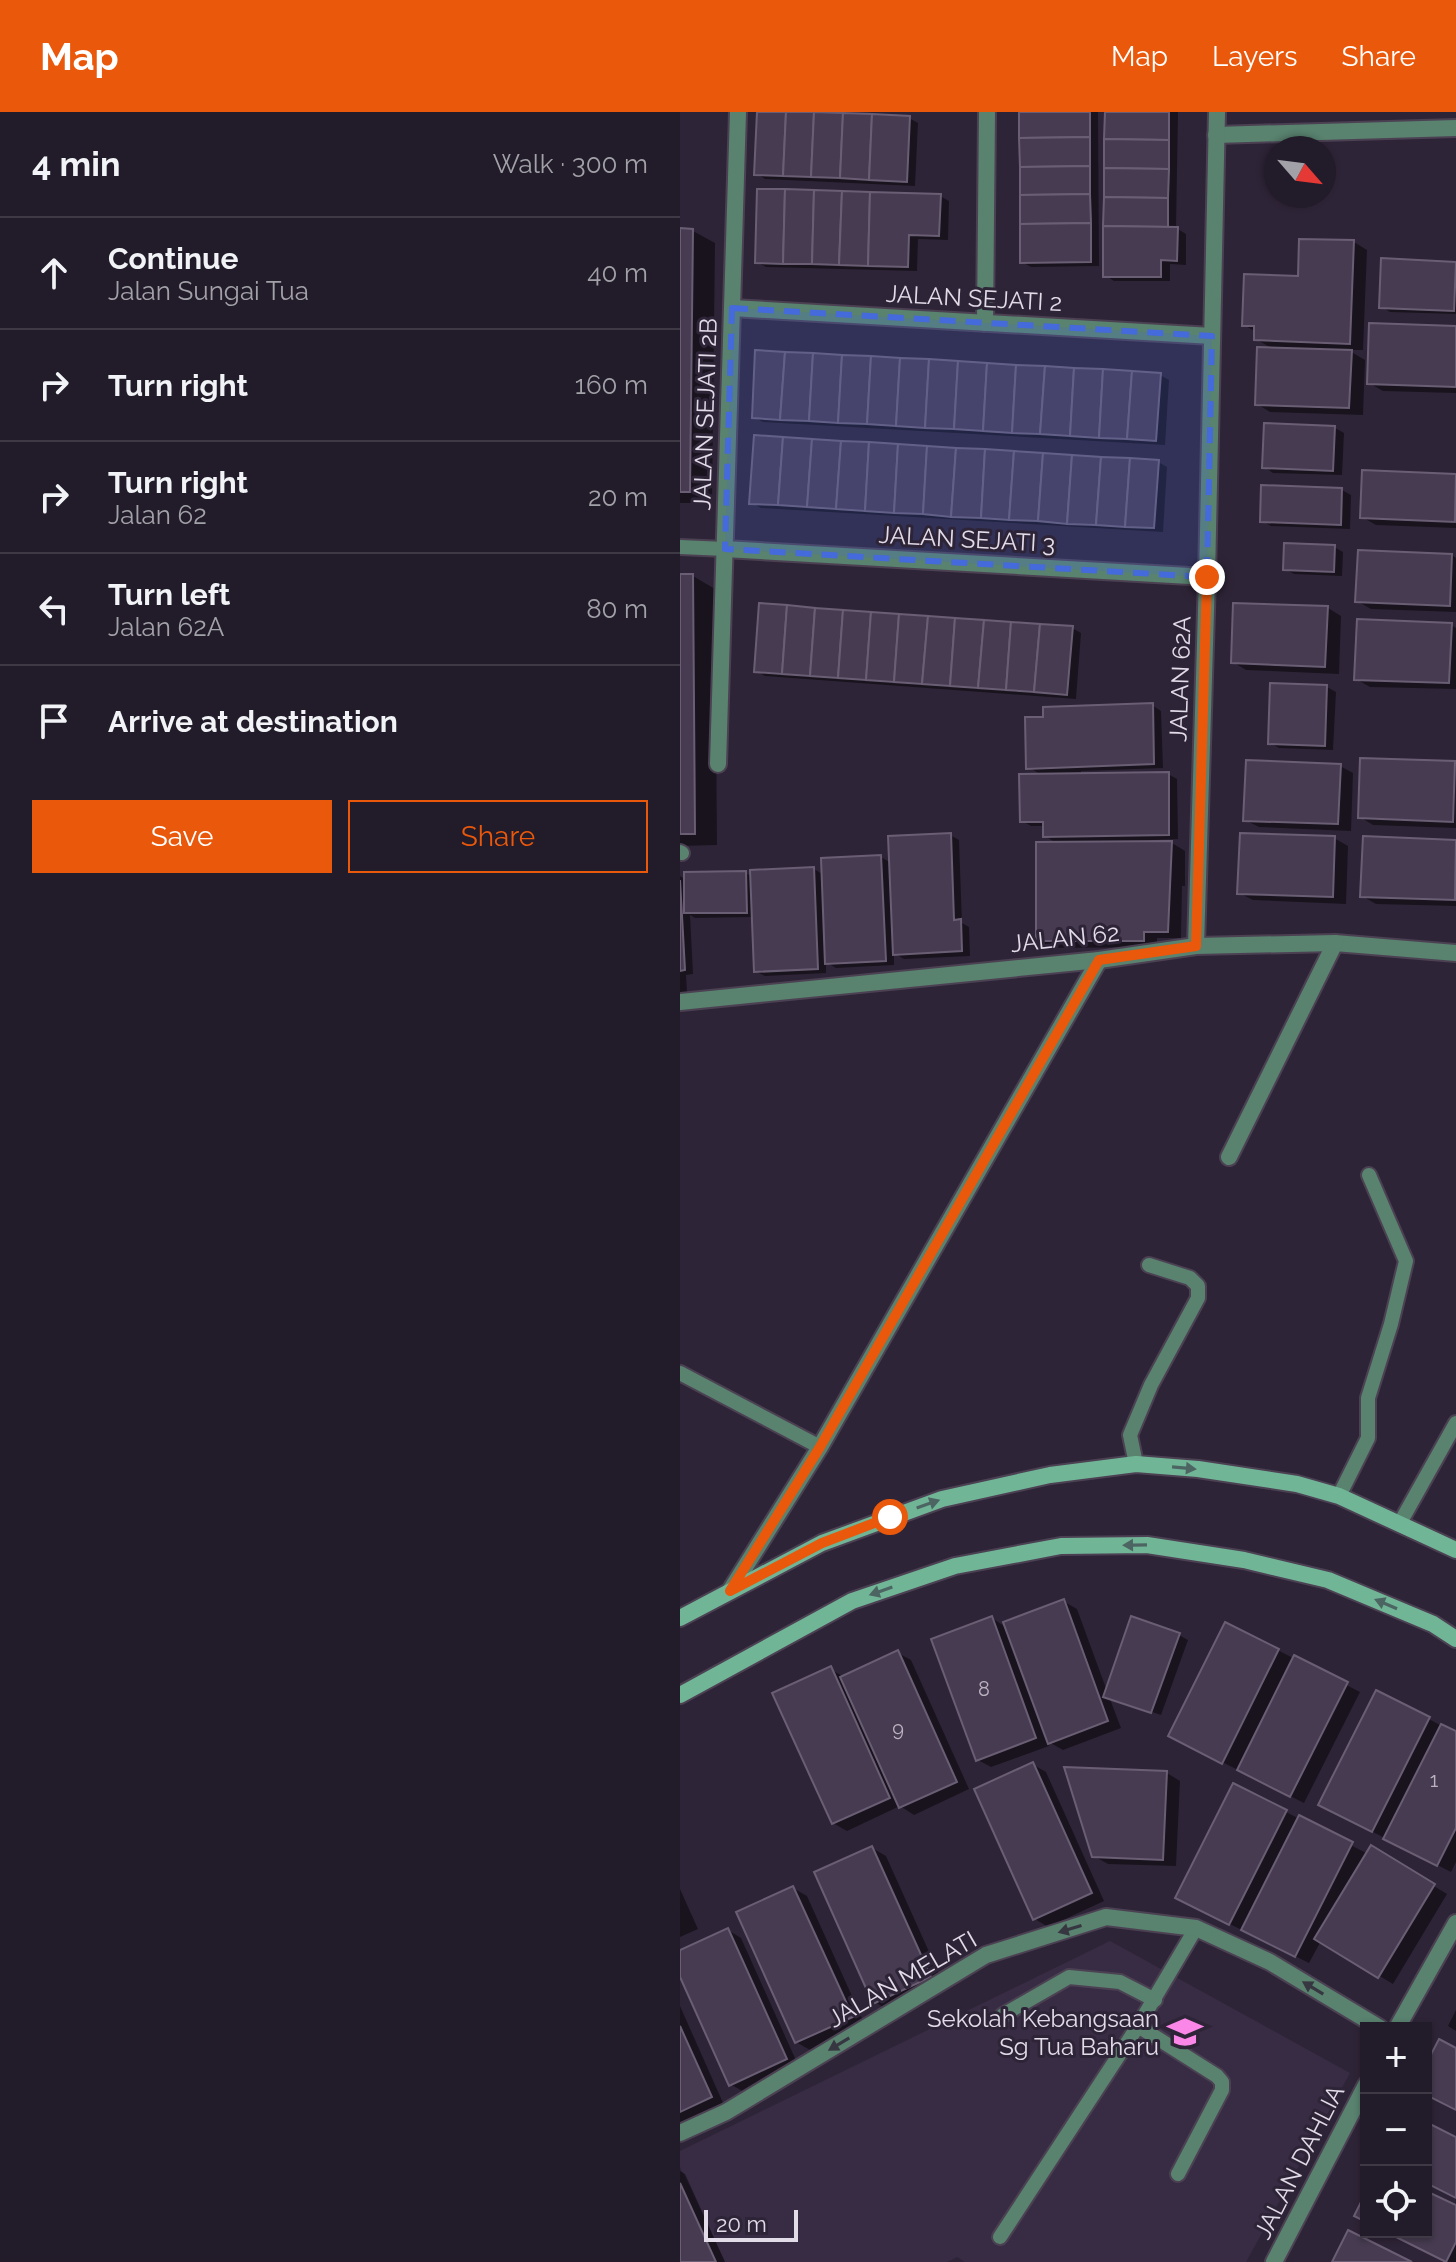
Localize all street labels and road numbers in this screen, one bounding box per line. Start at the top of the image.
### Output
street label: JALAN SEJATI 2 [885,279,1063,317]
street label: JALAN SEJATI 2B [687,317,723,511]
street label: JALAN SEJATI 3 [878,520,1056,558]
street label: JALAN 62A [1163,616,1197,742]
street label: JALAN 62 [1009,918,1121,958]
street label: JALAN MELATI [822,1925,982,2033]
street label: JALAN DAHLIA [1248,2080,1350,2244]

